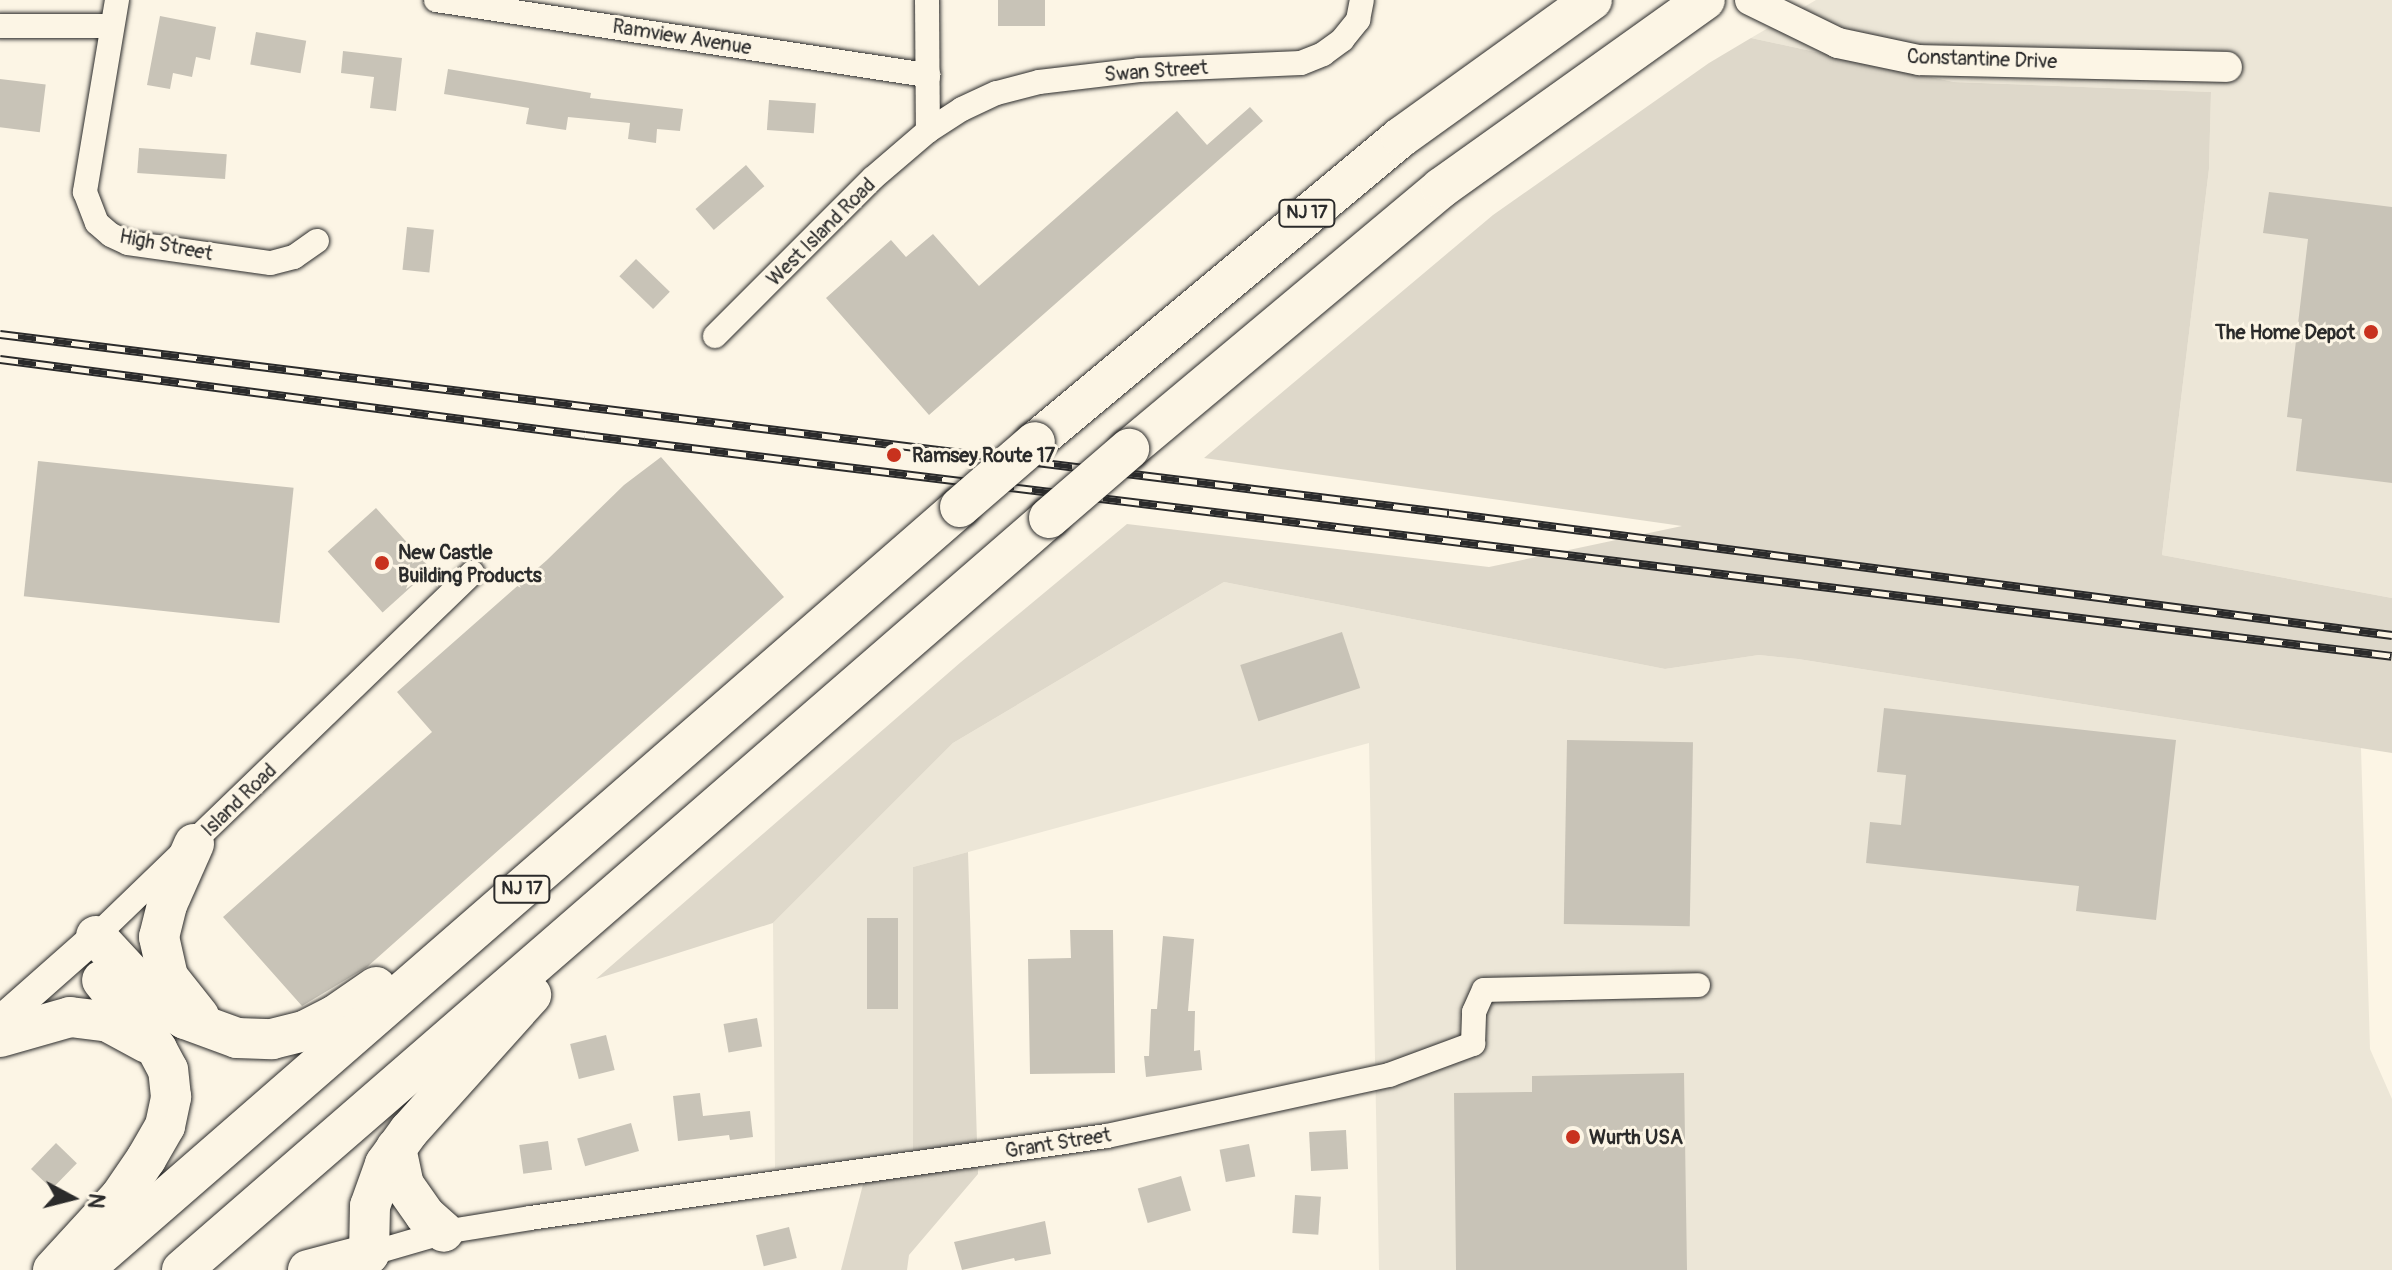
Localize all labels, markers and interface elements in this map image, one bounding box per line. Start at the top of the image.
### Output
street label: Ramview Avenue [611,14,753,60]
street label: Constantine Drive [1906,44,2058,74]
street label: Swan Street [1103,55,1209,87]
street label: West Island Road [762,173,880,291]
road number: NJ 17 [1277,199,1337,227]
street label: High Street [117,224,215,266]
place label: The Home Depot [2215,320,2355,344]
marker: The Home Depot [2362,323,2380,341]
place label: Ramsey Route 17 [912,443,1055,467]
marker: Ramsey Route 17 [883,444,905,466]
place label: New Castle Building Products [398,540,542,587]
marker: New Castle Building Products [373,554,391,572]
street label: Island Road [197,758,281,842]
road number: NJ 17 [492,875,552,903]
street label: Grant Street [1003,1123,1113,1163]
place label: Wurth USA [1589,1125,1683,1149]
marker: Wurth USA [1564,1128,1582,1146]
north arrow [32,1158,112,1238]
text: N [81,1192,111,1210]

